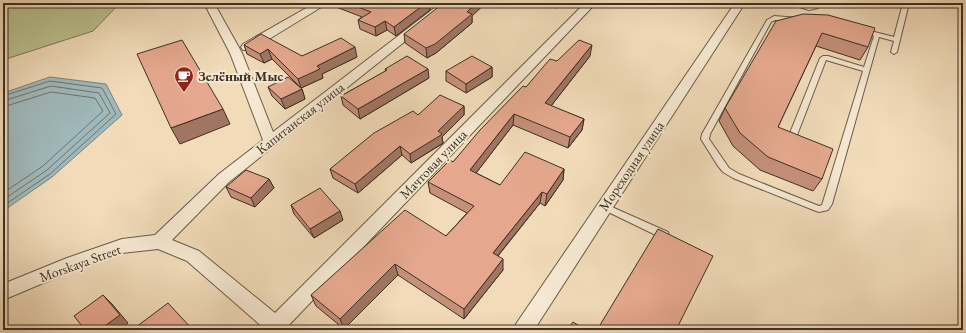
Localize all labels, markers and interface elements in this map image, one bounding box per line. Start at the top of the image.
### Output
cafe icon: Зелёный Мыс [173,65,195,93]
place label: Зелёный Мыс [198,67,283,85]
street label: Капитанская улица [252,78,348,158]
street label: Мореходная улица [594,117,668,215]
street label: Мачтовая улица [395,125,471,203]
street label: Morskaya Street [37,240,124,286]

